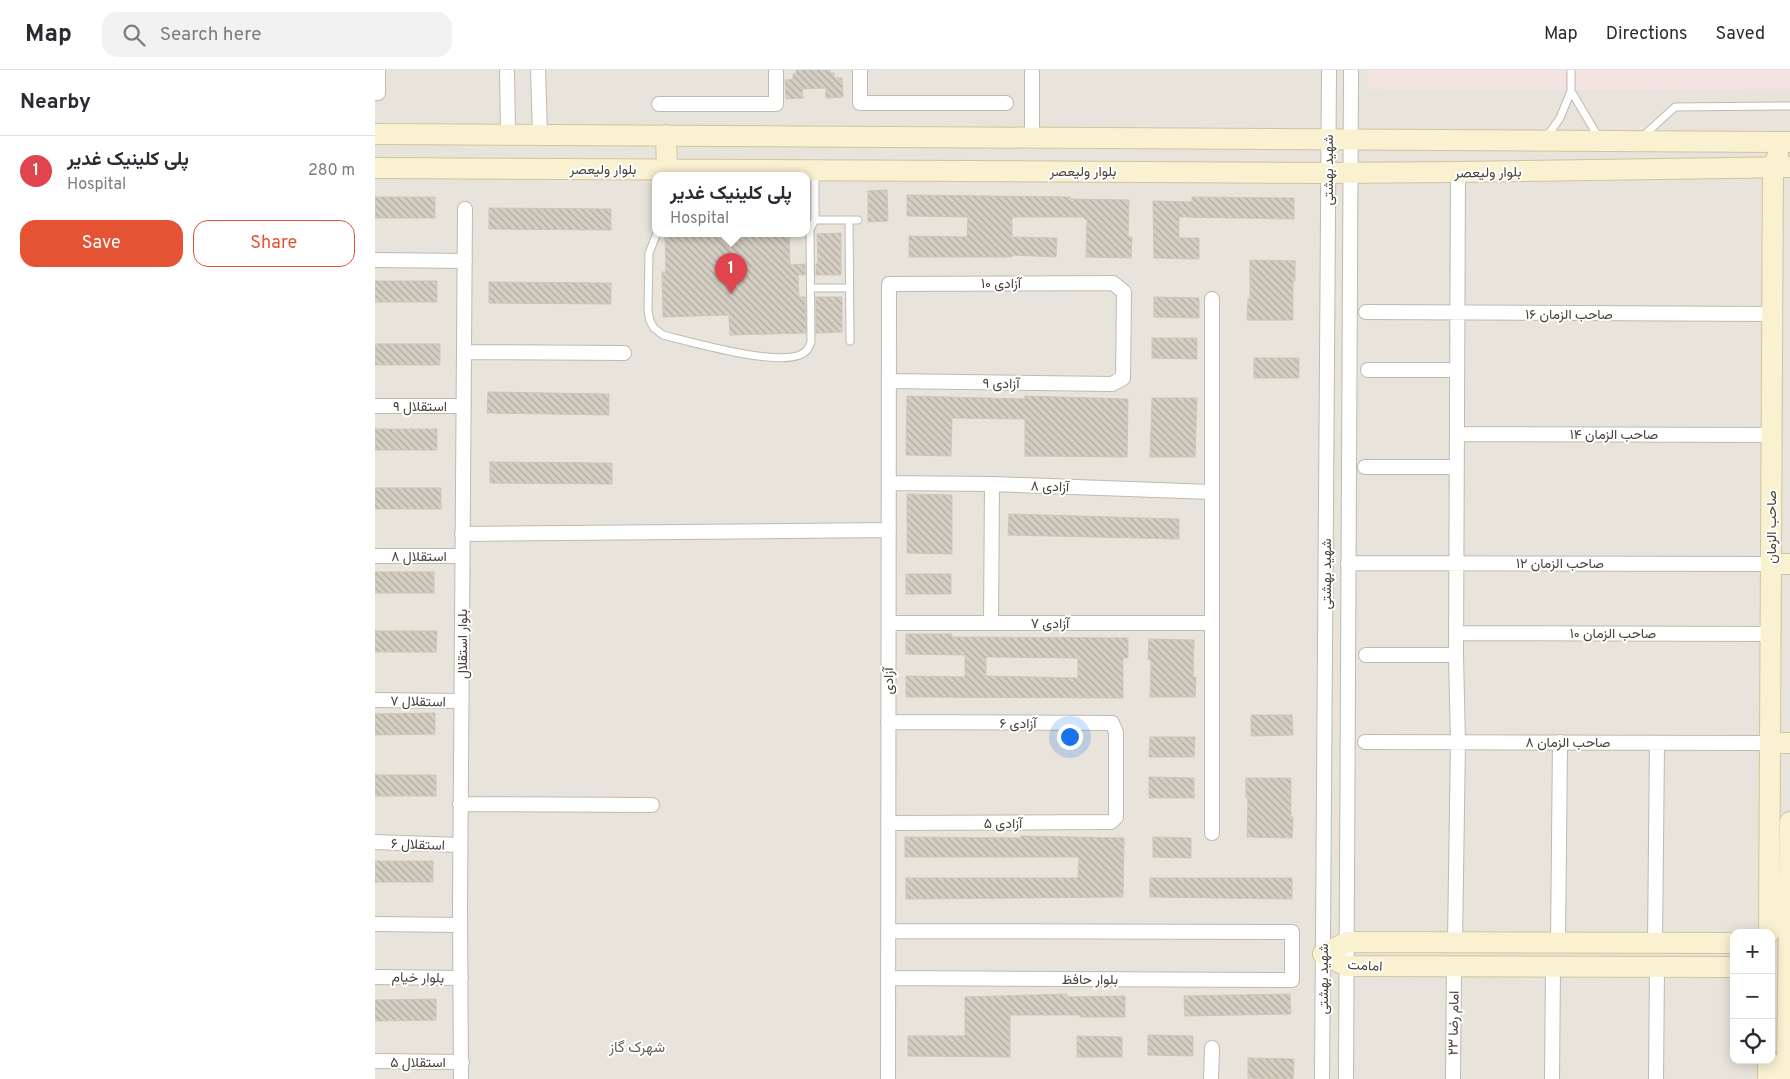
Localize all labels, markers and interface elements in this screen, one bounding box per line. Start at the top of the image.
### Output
search box [102,12,452,57]
text: Map [25,20,72,50]
icon: search [120,21,148,49]
text: Search here [160,23,261,47]
text: Map [1544,23,1578,46]
text: Directions [1606,23,1688,46]
text: Saved [1716,23,1765,46]
text: Nearby [20,89,91,116]
street label: شهید بهشتی [1321,135,1338,205]
text: پلی کلینیک غدیر [67,148,189,172]
text: 1 [33,161,39,181]
text: 280 m [308,161,355,181]
street label: بلوار ولیعصر [569,162,636,179]
street label: بلوار ولیعصر [1049,164,1116,181]
street label: بلوار ولیعصر [1453,164,1522,183]
popup [652,172,810,237]
text: Hospital [67,175,126,195]
text: پلی کلینیک غدیر [670,182,792,206]
text: Hospital [670,209,729,229]
button: Save [20,220,183,267]
button: Share [193,220,355,267]
pin: 1 [715,253,747,294]
street label: آزادی ۱۰ [981,276,1023,293]
street label: صاحب الزمان ۱۶ [1525,307,1613,324]
street label: آزادی ۹ [982,376,1021,393]
street label: استقلال ۹ [393,399,447,416]
street label: صاحب الزمان ۱۴ [1570,427,1659,444]
street label: آزادی ۸ [1030,478,1071,497]
street label: صاحب الزمان [1764,490,1781,564]
street label: شهید بهشتی [1319,539,1336,609]
street label: استقلال ۸ [391,549,447,566]
street label: صاحب الزمان ۱۲ [1516,556,1604,573]
street label: بلوار استقلال [455,609,472,679]
street label: آزادی ۷ [1031,616,1071,633]
street label: صاحب الزمان ۱۰ [1570,626,1657,643]
street label: آزادی [881,666,898,694]
street label: استقلال ۷ [390,694,446,711]
street label: آزادی ۶ [999,716,1038,733]
your location [1057,724,1083,750]
street label: صاحب الزمان ۸ [1526,735,1611,752]
street label: آزادی ۵ [984,816,1024,833]
street label: استقلال ۶ [391,836,445,855]
map controls [1730,929,1775,1064]
button: + [1730,929,1775,974]
street label: شهید بهشتی [1316,944,1333,1014]
street label: امامت [1347,957,1383,976]
street label: بلوار خیام [392,970,444,987]
street label: بلوار حافظ [1062,972,1118,989]
button: − [1730,974,1775,1019]
street label: امام رضا ۲۳ [1445,990,1464,1056]
button: locate [1730,1019,1775,1064]
district label: شهرک گاز [608,1039,665,1058]
street label: استقلال ۵ [390,1055,446,1072]

